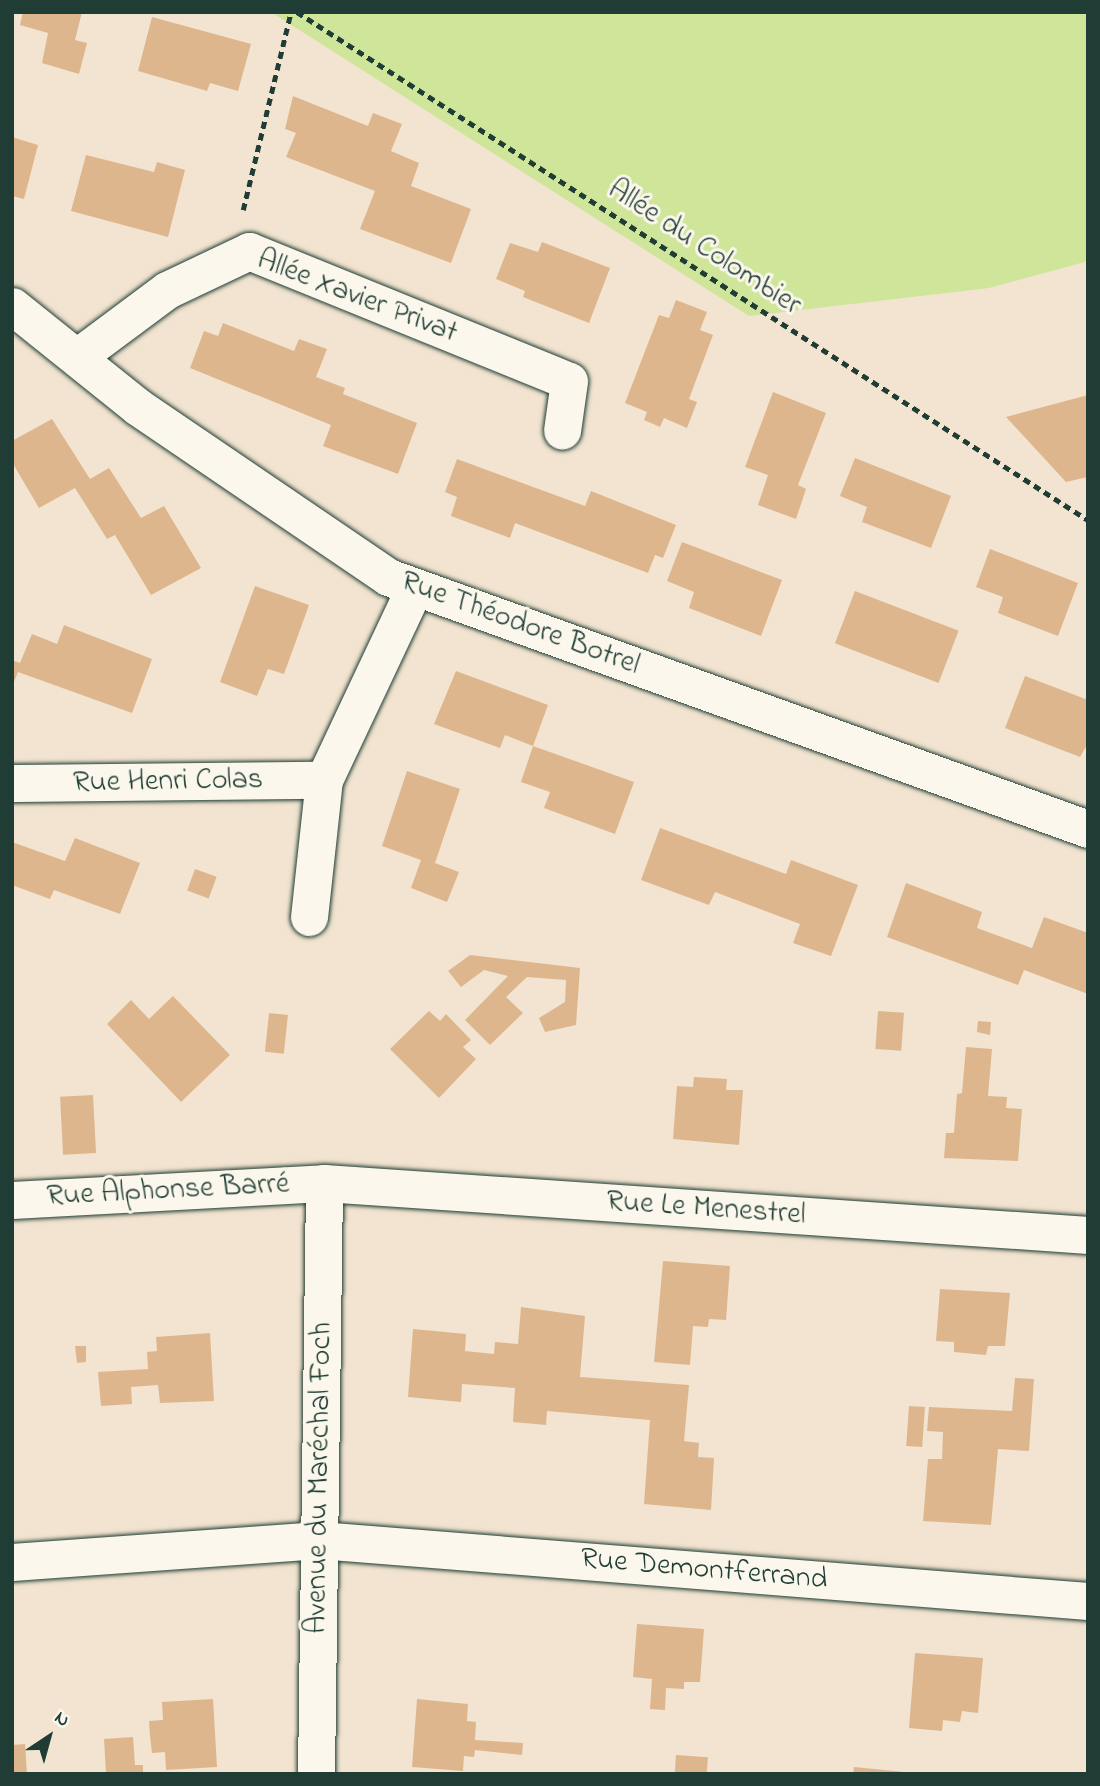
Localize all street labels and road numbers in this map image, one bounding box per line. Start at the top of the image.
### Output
street label: Allée du Colombier [601,172,807,324]
street label: Allée Xavier Privat [252,242,462,352]
street label: Rue Théodore Botrel [396,564,644,684]
street label: Rue Henri Colas [73,762,263,802]
street label: Rue Alphonse Barré [46,1167,290,1215]
street label: Rue Le Menestrel [605,1184,807,1234]
street label: Avenue du Maréchal Foch [299,1322,341,1634]
street label: Rue Demontferrand [579,1541,829,1599]

